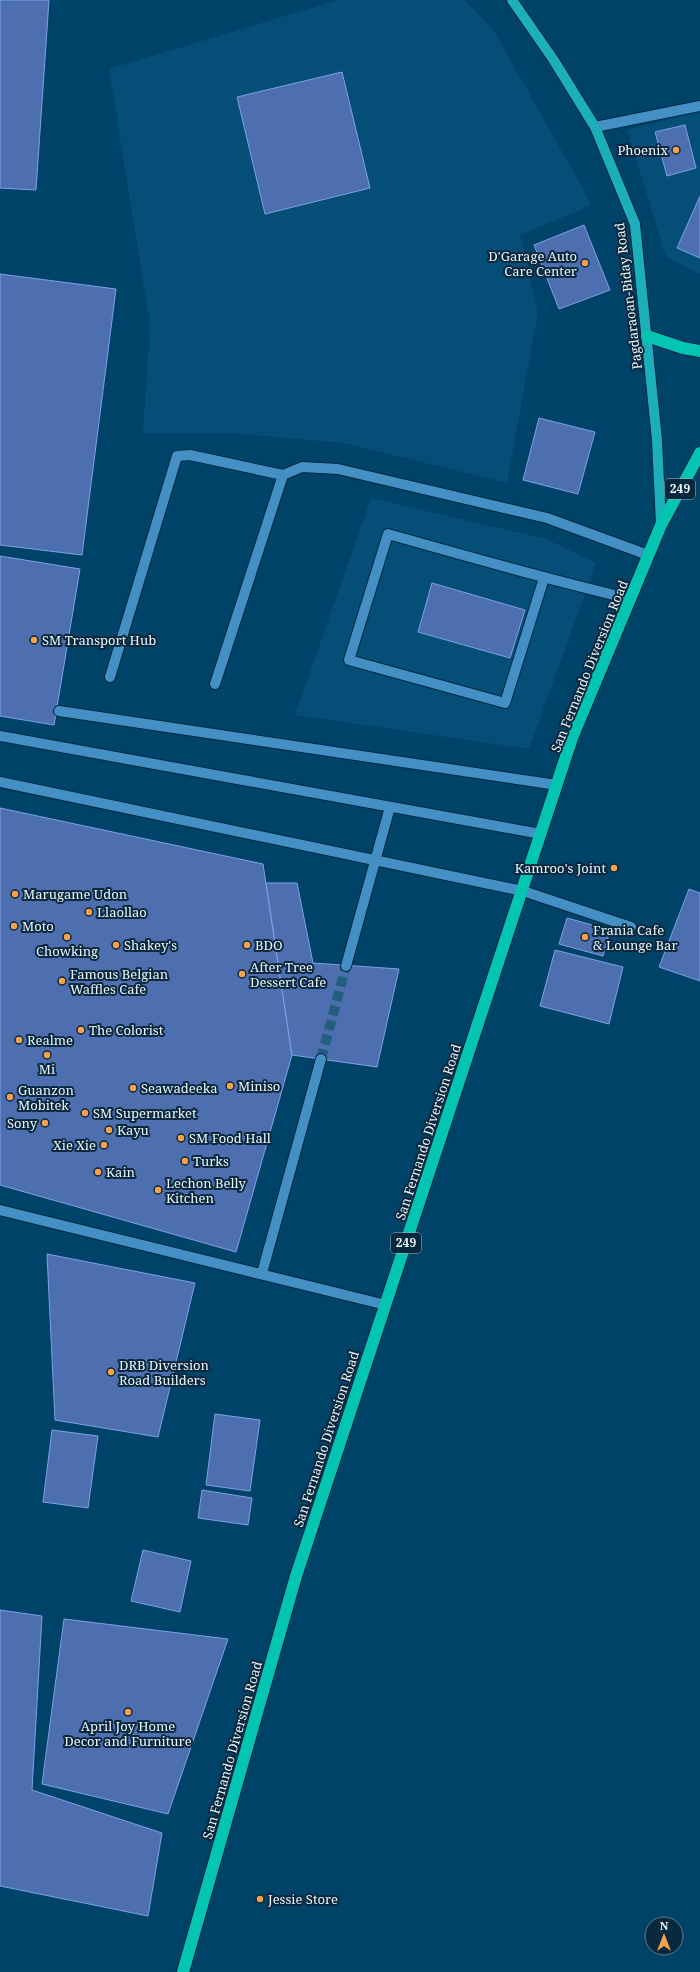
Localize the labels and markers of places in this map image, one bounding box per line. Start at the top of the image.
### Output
place label: Phoenix [617,141,668,159]
marker: Phoenix [671,145,681,155]
place label: D'Garage Auto Care Center [488,247,577,280]
marker: D'Garage Auto Care Center [580,258,590,268]
place label: SM Transport Hub [42,631,156,649]
marker: SM Transport Hub [29,635,39,645]
place label: Kamroo's Joint [515,859,606,877]
marker: Kamroo's Joint [609,863,619,873]
place label: Marugame Udon [23,885,128,903]
marker: Marugame Udon [10,889,20,899]
place label: Llaollao [97,903,147,921]
marker: Llaollao [84,907,94,917]
place label: Moto [22,917,54,935]
marker: Moto [9,921,19,931]
place label: Frania Cafe & Lounge Bar [593,921,678,954]
marker: Chowking [62,932,72,942]
marker: Frania Cafe & Lounge Bar [580,932,590,942]
place label: Shakey's [124,936,177,954]
place label: BDO [255,936,283,954]
marker: Shakey's [111,940,121,950]
marker: BDO [242,940,252,950]
place label: Chowking [36,942,98,960]
place label: After Tree Dessert Cafe [250,958,326,991]
place label: Famous Belgian Waffles Cafe [70,965,169,998]
marker: After Tree Dessert Cafe [237,969,247,979]
marker: Famous Belgian Waffles Cafe [57,976,67,986]
place label: The Colorist [89,1021,164,1039]
marker: The Colorist [76,1025,86,1035]
place label: Realme [27,1031,73,1049]
marker: Realme [14,1035,24,1045]
marker: Mi [42,1050,52,1060]
place label: Mi [39,1060,55,1078]
place label: Miniso [238,1077,280,1095]
place label: Seawadeeka [141,1079,218,1097]
place label: Guanzon Mobitek [18,1081,74,1114]
marker: Miniso [225,1081,235,1091]
marker: Seawadeeka [128,1083,138,1093]
marker: Guanzon Mobitek [5,1092,15,1102]
place label: SM Supermarket [93,1104,197,1122]
marker: SM Supermarket [80,1108,90,1118]
place label: Sony [7,1114,38,1132]
marker: Sony [40,1118,50,1128]
place label: Kayu [117,1121,149,1139]
marker: Kayu [104,1125,114,1135]
place label: SM Food Hall [189,1129,271,1147]
marker: SM Food Hall [176,1133,186,1143]
place label: Xie Xie [53,1136,96,1154]
marker: Xie Xie [99,1140,109,1150]
place label: Turks [193,1152,229,1170]
marker: Turks [180,1156,190,1166]
place label: Kain [106,1163,136,1181]
marker: Kain [93,1167,103,1177]
place label: Lechon Belly Kitchen [166,1174,246,1207]
marker: Lechon Belly Kitchen [153,1185,163,1195]
place label: DRB Diversion Road Builders [119,1356,210,1389]
marker: DRB Diversion Road Builders [106,1367,116,1377]
marker: April Joy Home Decor and Furniture [123,1707,133,1717]
place label: April Joy Home Decor and Furniture [64,1717,192,1750]
place label: Jessie Store [267,1890,338,1908]
marker: Jessie Store [255,1894,265,1904]

